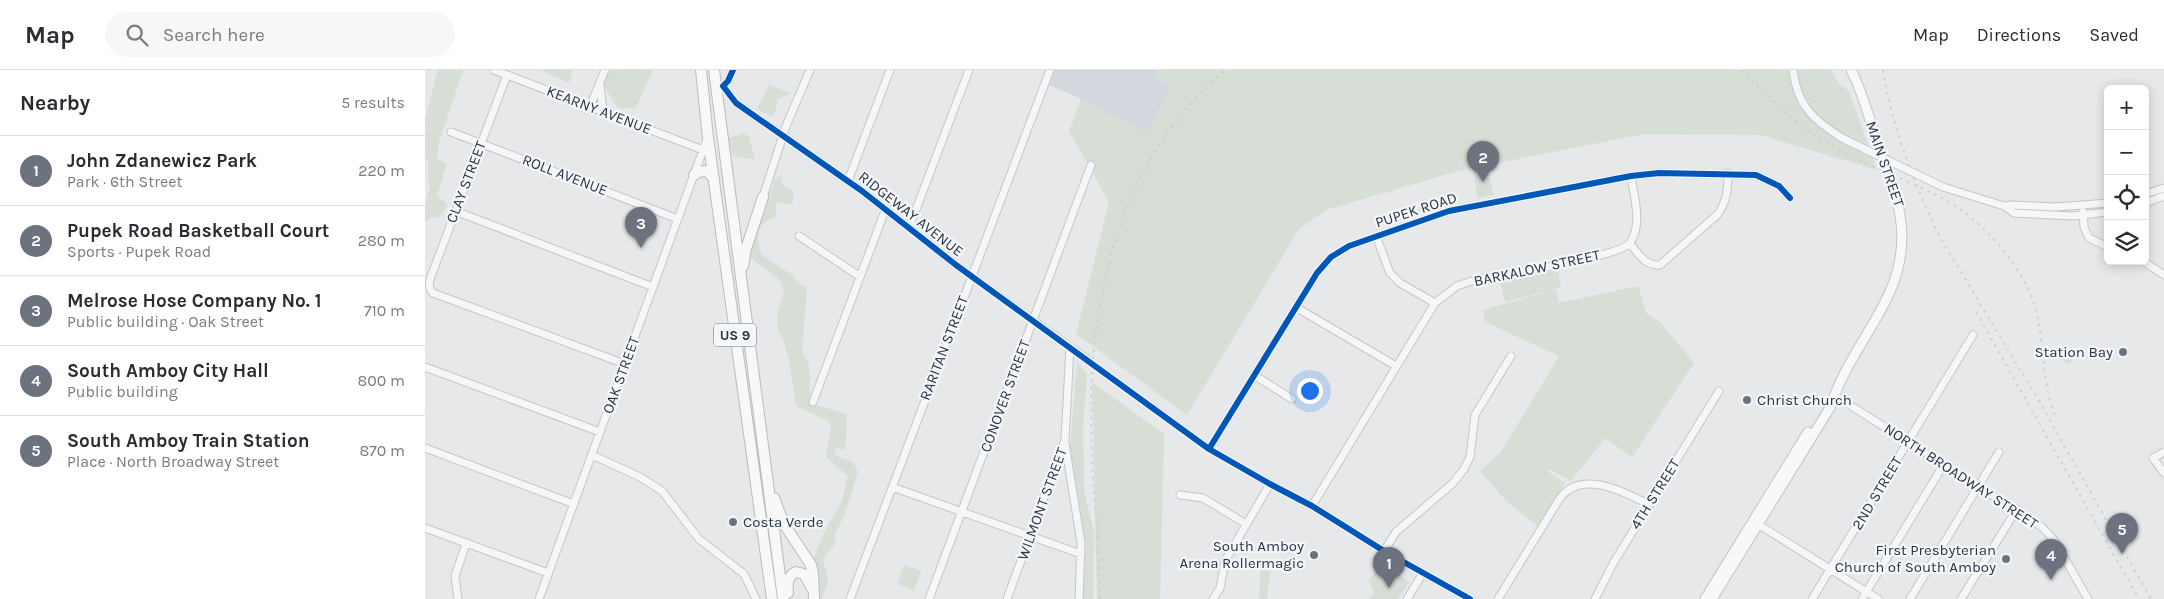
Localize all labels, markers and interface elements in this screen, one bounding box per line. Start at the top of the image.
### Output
search box [105,12,455,57]
text: Map [25,21,75,49]
icon: search [123,21,151,49]
text: Search here [163,24,265,46]
text: Map [1913,24,1949,46]
text: Directions [1977,24,2061,46]
text: Saved [2089,24,2139,46]
street label: KEARNY AVENUE [544,82,654,138]
map controls [2104,85,2149,265]
button: + [2104,85,2149,130]
text: Nearby [20,91,90,115]
text: 5 results [341,93,405,112]
street label: MAIN STREET [1862,119,1908,210]
button: − [2104,130,2149,175]
street label: CLAY STREET [442,138,490,226]
pin: 2 [1467,141,1499,182]
text: John Zdanewicz Park [67,150,257,172]
street label: ROLL AVENUE [520,150,610,200]
text: 1 [33,161,39,180]
text: 220 m [358,161,405,180]
street label: RIDGEWAY AVENUE [855,168,967,260]
text: Park · 6th Street [67,172,182,191]
button: locate [2104,175,2149,220]
street label: PUPEK ROAD [1373,188,1459,232]
pin: 3 [625,207,657,248]
text: Pupek Road Basketball Court [67,220,329,242]
button: layers [2104,220,2149,265]
text: 2 [31,231,41,250]
text: 280 m [358,231,405,250]
text: Sports · Pupek Road [67,242,211,261]
street label: BARKALOW STREET [1472,246,1602,290]
text: Melrose Hose Company No. 1 [67,290,321,312]
street label: RARITAN STREET [916,293,972,403]
text: 3 [31,301,41,320]
text: 710 m [364,301,405,320]
text: Public building · Oak Street [67,312,264,331]
road number: US 9 [714,324,756,346]
street label: OAK STREET [599,333,643,416]
street label: CONOVER STREET [976,337,1034,455]
place label: Station Bay [2035,343,2113,361]
marker: Station Bay [2117,346,2129,358]
text: South Amboy City Hall [67,360,269,382]
text: 4 [31,371,41,390]
text: 800 m [357,371,405,390]
your location [1297,378,1323,404]
text: Public building [67,382,178,401]
place label: Christ Church [1757,391,1852,409]
marker: Christ Church [1741,394,1753,406]
street label: NORTH BROADWAY STREET [1881,419,2042,533]
text: South Amboy Train Station [67,430,310,452]
text: 5 [31,441,41,460]
text: 870 m [359,441,405,460]
street label: WILMONT STREET [1013,445,1071,563]
text: Place · North Broadway Street [67,452,279,471]
street label: 2ND STREET [1848,453,1906,533]
street label: 4TH STREET [1626,455,1684,533]
place label: Costa Verde [743,513,823,531]
pin: 5 [2106,513,2138,554]
marker: Costa Verde [727,516,739,528]
place label: South Amboy Arena Rollermagic [1180,537,1304,572]
pin: 4 [2035,539,2067,580]
place label: First Presbyterian Church of South Amboy [1835,541,1996,576]
pin: 1 [1373,547,1405,588]
marker: South Amboy Arena Rollermagic [1308,549,1320,561]
marker: First Presbyterian Church of South Amboy [2000,553,2012,565]

